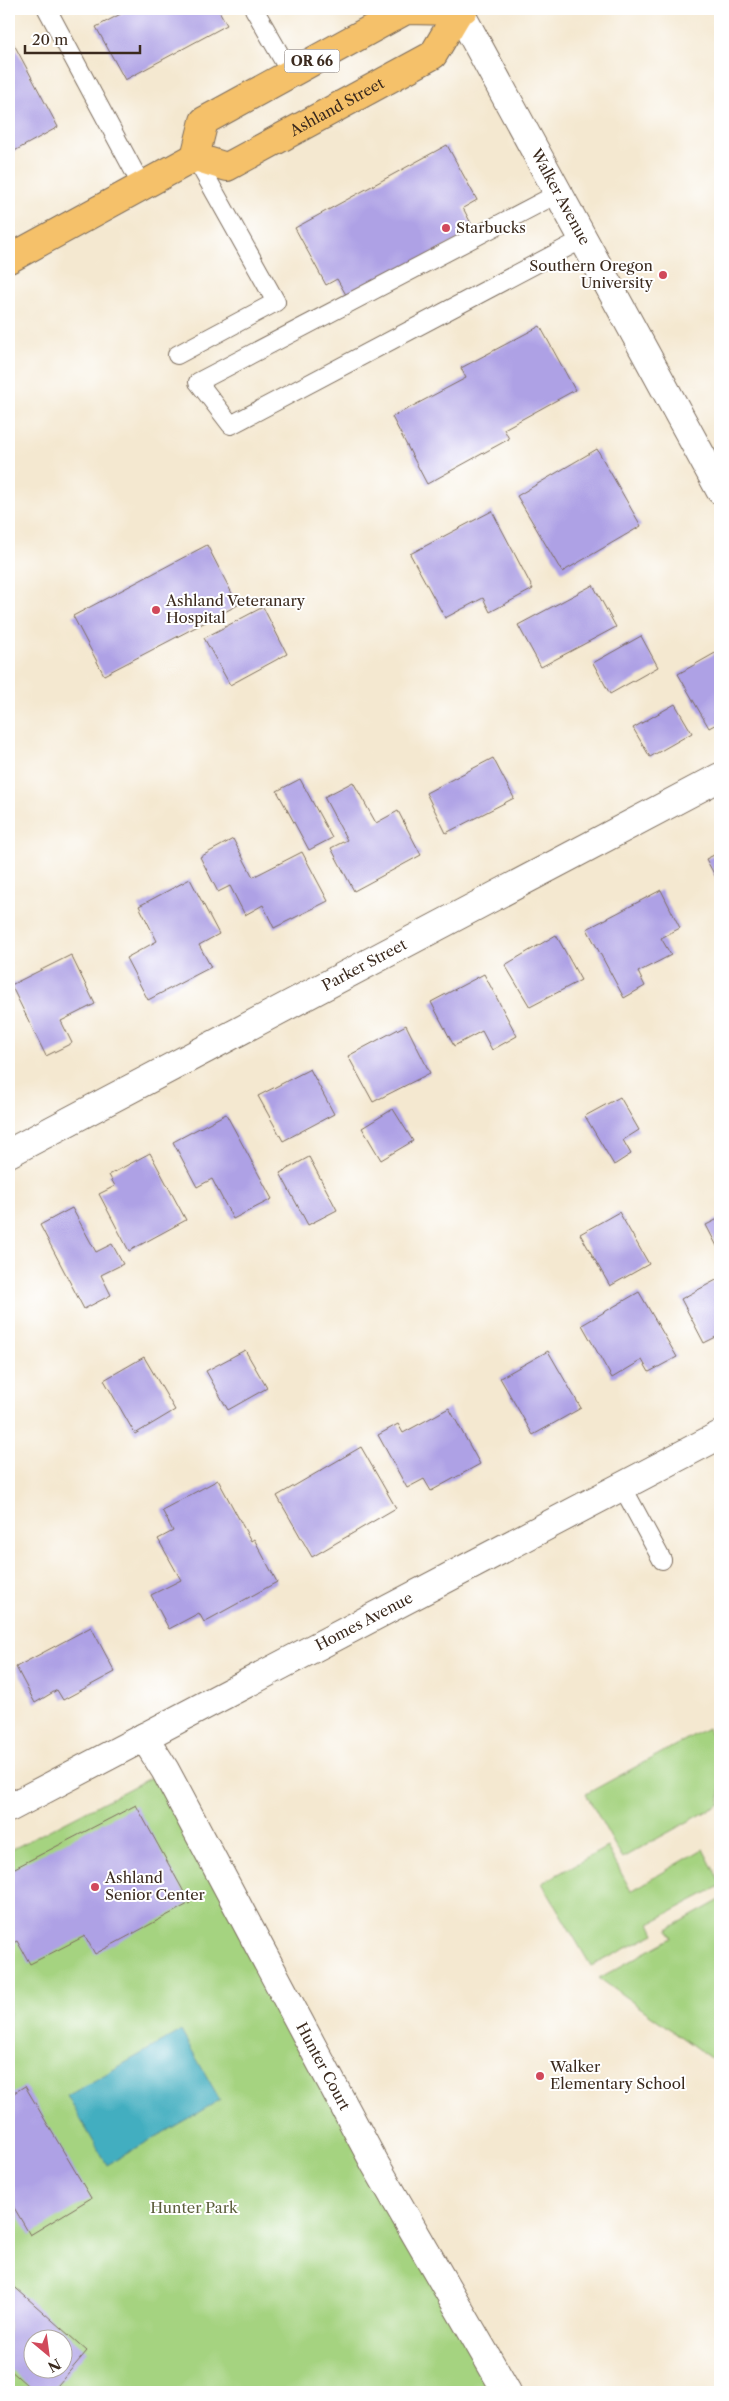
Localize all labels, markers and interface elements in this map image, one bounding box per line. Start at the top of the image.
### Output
scale bar [25,22,140,54]
text: 20 m [32,30,68,49]
road number: OR 66 [284,49,340,72]
street label: Ashland Street [286,73,388,140]
street label: Walker Avenue [526,144,595,248]
place label: Starbucks [456,218,526,237]
marker: Starbucks [440,222,452,234]
place label: Southern Oregon University [529,256,654,292]
marker: Southern Oregon University [657,269,669,281]
place label: Ashland Veteranary Hospital [165,591,306,627]
marker: Ashland Veteranary Hospital [150,604,162,616]
street label: Parker Street [319,934,410,995]
street label: Homes Avenue [312,1588,416,1655]
place label: Ashland Senior Center [104,1868,206,1904]
marker: Ashland Senior Center [89,1881,101,1893]
street label: Hunter Court [292,2019,355,2114]
place label: Walker Elementary School [549,2057,686,2093]
marker: Walker Elementary School [534,2070,546,2082]
park label: Hunter Park [150,2198,239,2217]
north arrow [22,2328,72,2378]
text: N [45,2355,64,2376]

